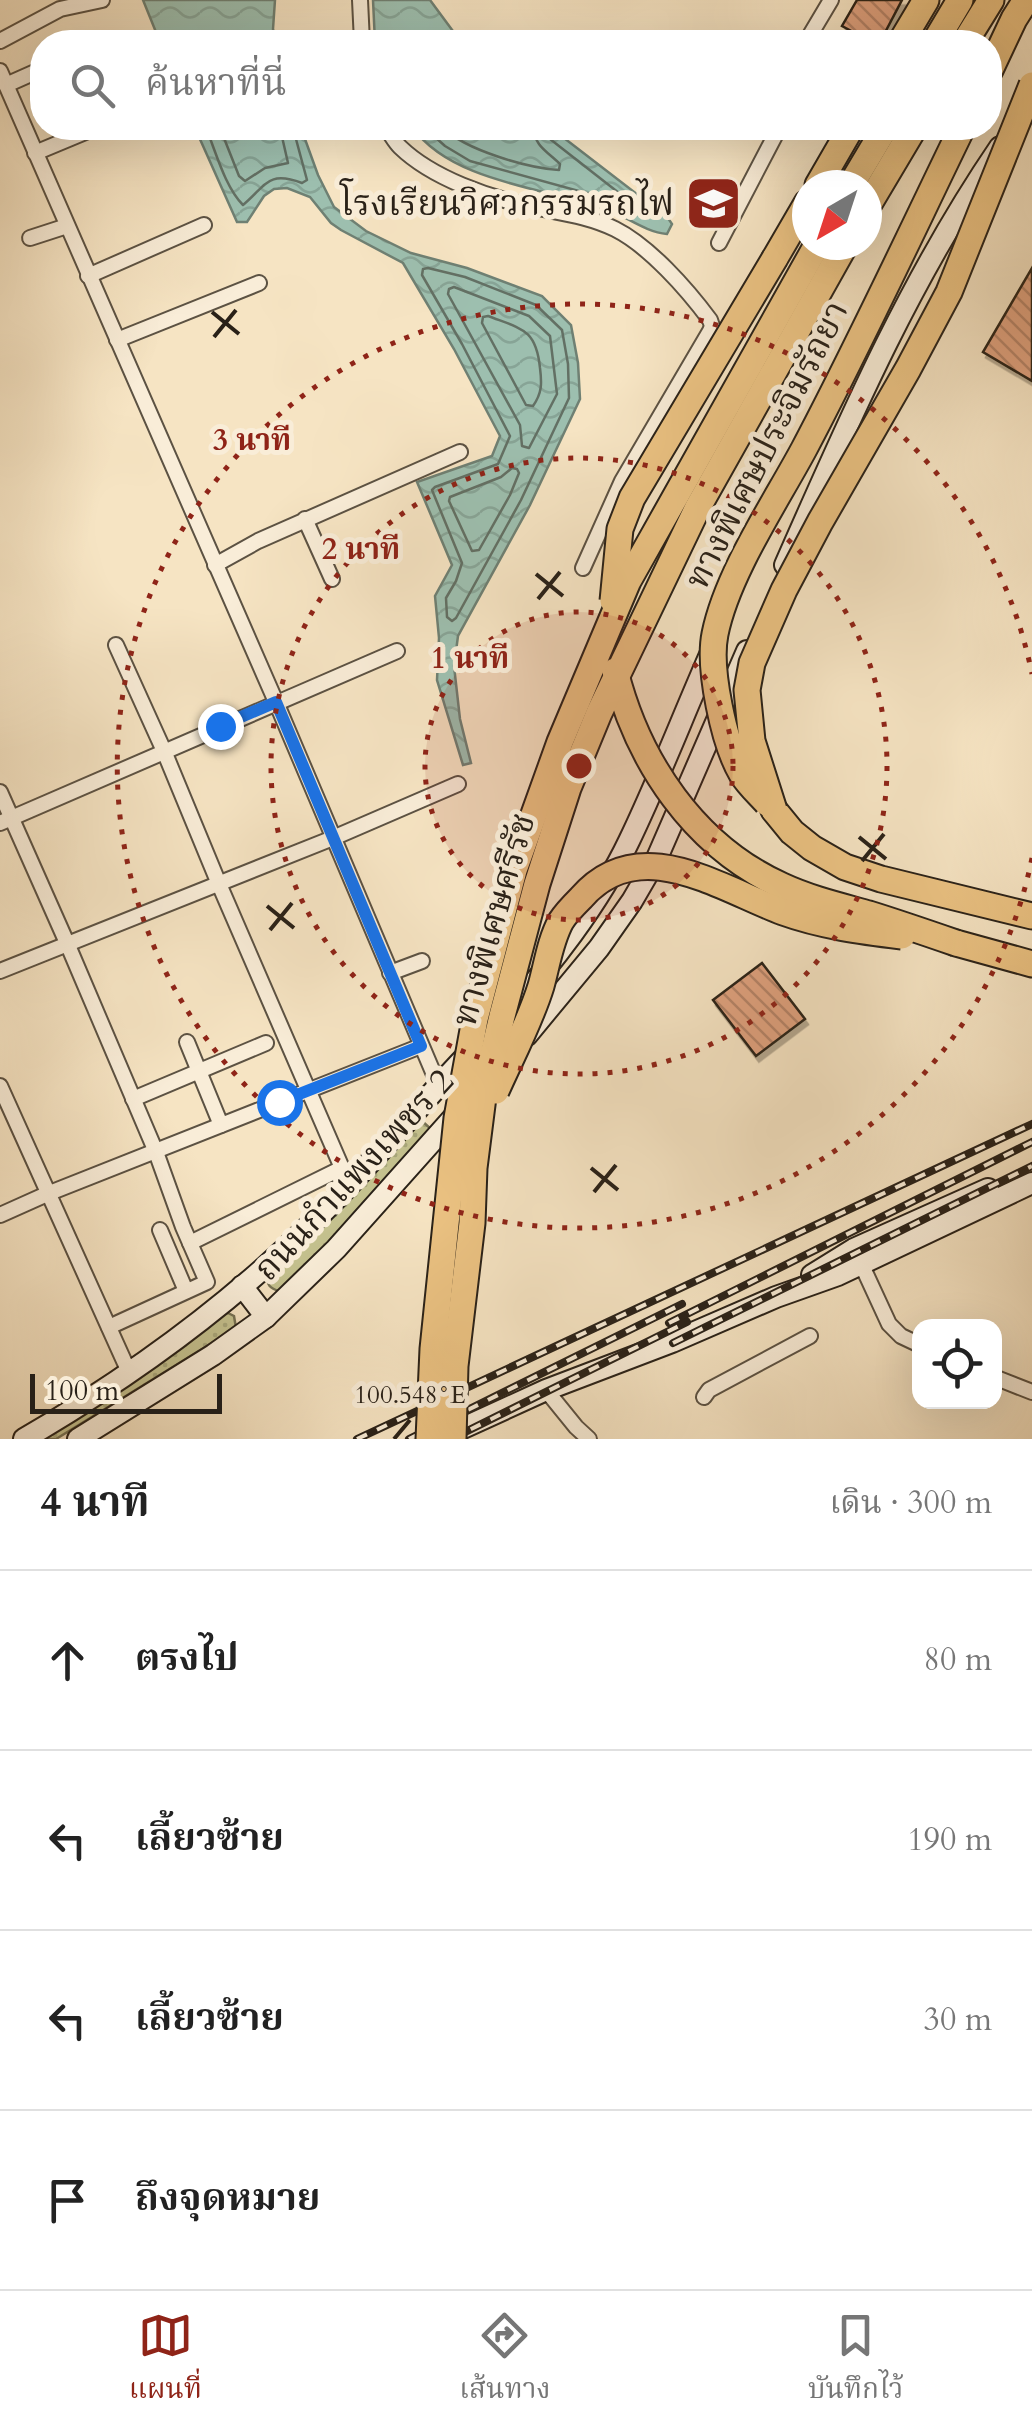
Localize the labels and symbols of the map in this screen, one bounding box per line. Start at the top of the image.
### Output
north arrow [792,170,882,260]
school or university icon: โรงเรียนวิศวกรรมรถไฟ [683,174,743,234]
place label: โรงเรียนวิศวกรรมรถไฟ [339,178,674,228]
street label: ทางพิเศษประจิมรัถยา [673,293,861,597]
text: 3 นาที [213,420,291,461]
text: 2 นาที [322,529,400,570]
text: 1 นาที [431,638,509,679]
route end [198,704,244,750]
centre of rings [561,748,597,784]
street label: ทางพิเศษศรีรัช [441,808,547,1032]
street label: ถนนกำแพงเพชร 2 [243,1058,465,1292]
route start [257,1080,303,1126]
scale bar [30,1369,222,1414]
text: 100.548°E [354,1378,466,1412]

